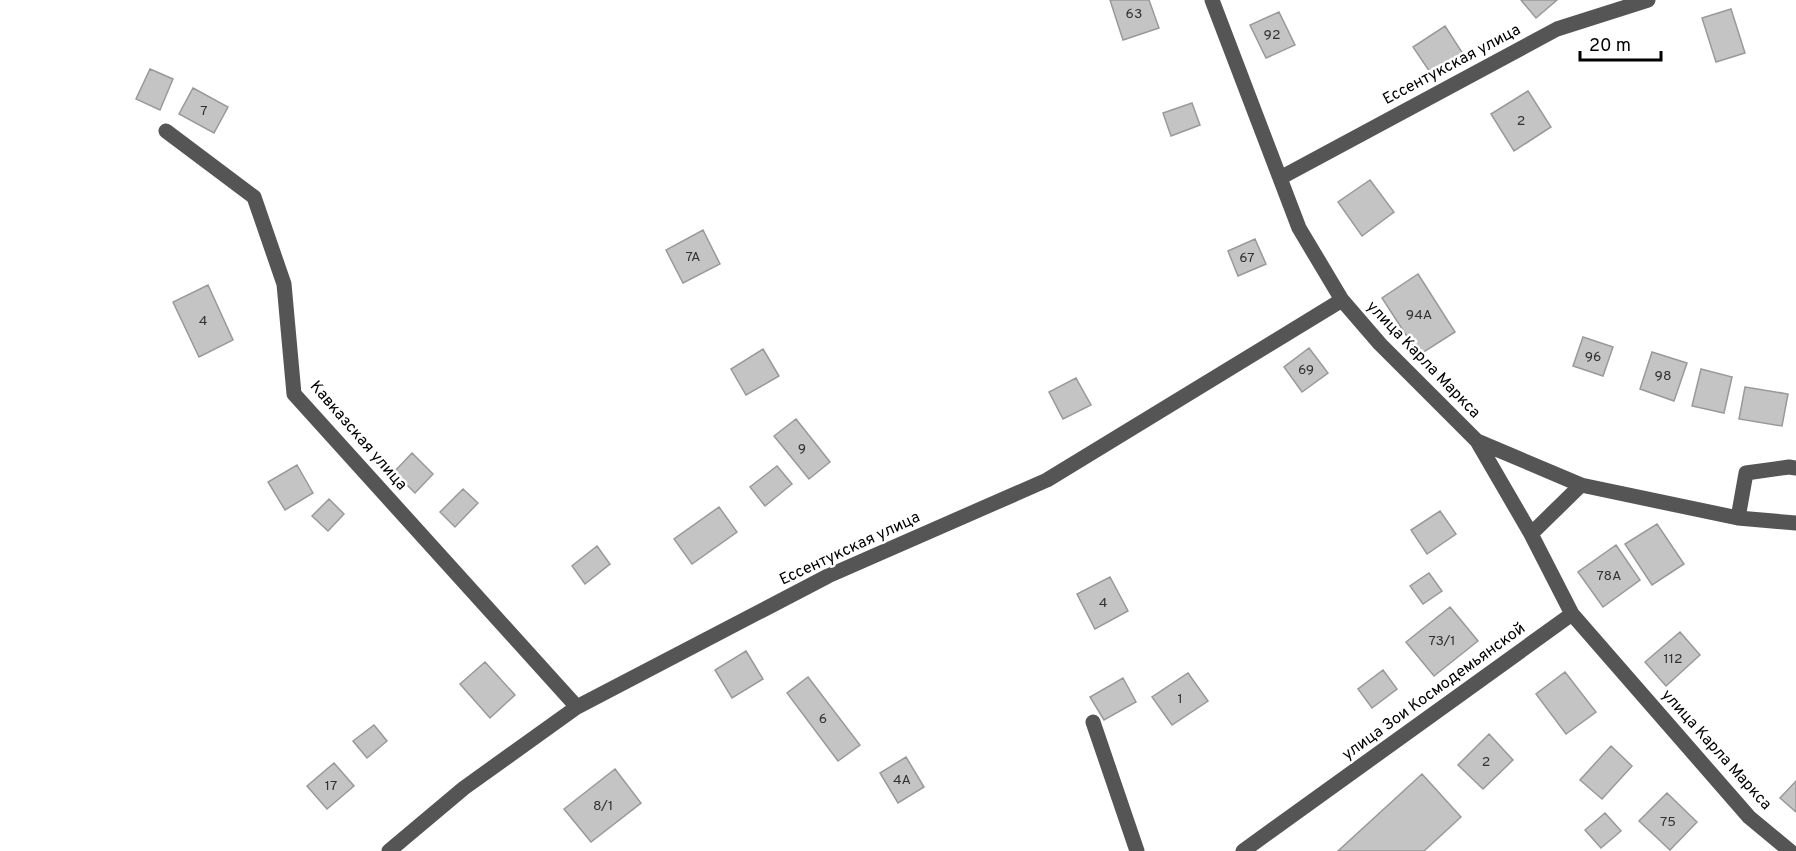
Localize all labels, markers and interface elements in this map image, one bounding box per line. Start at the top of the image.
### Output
house number: 63 [1126,6,1142,23]
street label: Ессентукская улица [1380,20,1524,110]
scale bar [1580,24,1661,62]
house number: 92 [1264,27,1280,44]
text: 20 m [1589,35,1631,58]
house number: 7 [200,103,208,120]
house number: 2 [1517,113,1525,130]
house number: 7А [685,249,701,266]
house number: 67 [1239,250,1255,267]
street label: улица Карла Маркса [1362,297,1484,423]
house number: 94А [1406,307,1432,324]
house number: 4 [199,313,207,330]
house number: 96 [1585,349,1601,366]
house number: 69 [1298,362,1314,379]
house number: 98 [1655,368,1671,385]
street label: Кавказская улица [305,377,411,495]
house number: 9 [798,441,806,458]
street label: Ессентукская улица [776,508,924,590]
house number: 78А [1597,568,1621,585]
house number: 4 [1099,595,1107,612]
street label: улица Зои Космодемьянской [1338,619,1530,765]
house number: 73/1 [1428,633,1456,650]
house number: 112 [1663,651,1683,668]
street label: улица Карла Маркса [1657,686,1775,814]
house number: 1 [1177,691,1183,708]
house number: 6 [819,711,827,728]
house number: 2 [1482,754,1490,771]
house number: 4А [893,772,911,789]
house number: 17 [325,778,337,795]
house number: 8/1 [593,798,613,815]
house number: 75 [1660,814,1676,831]

